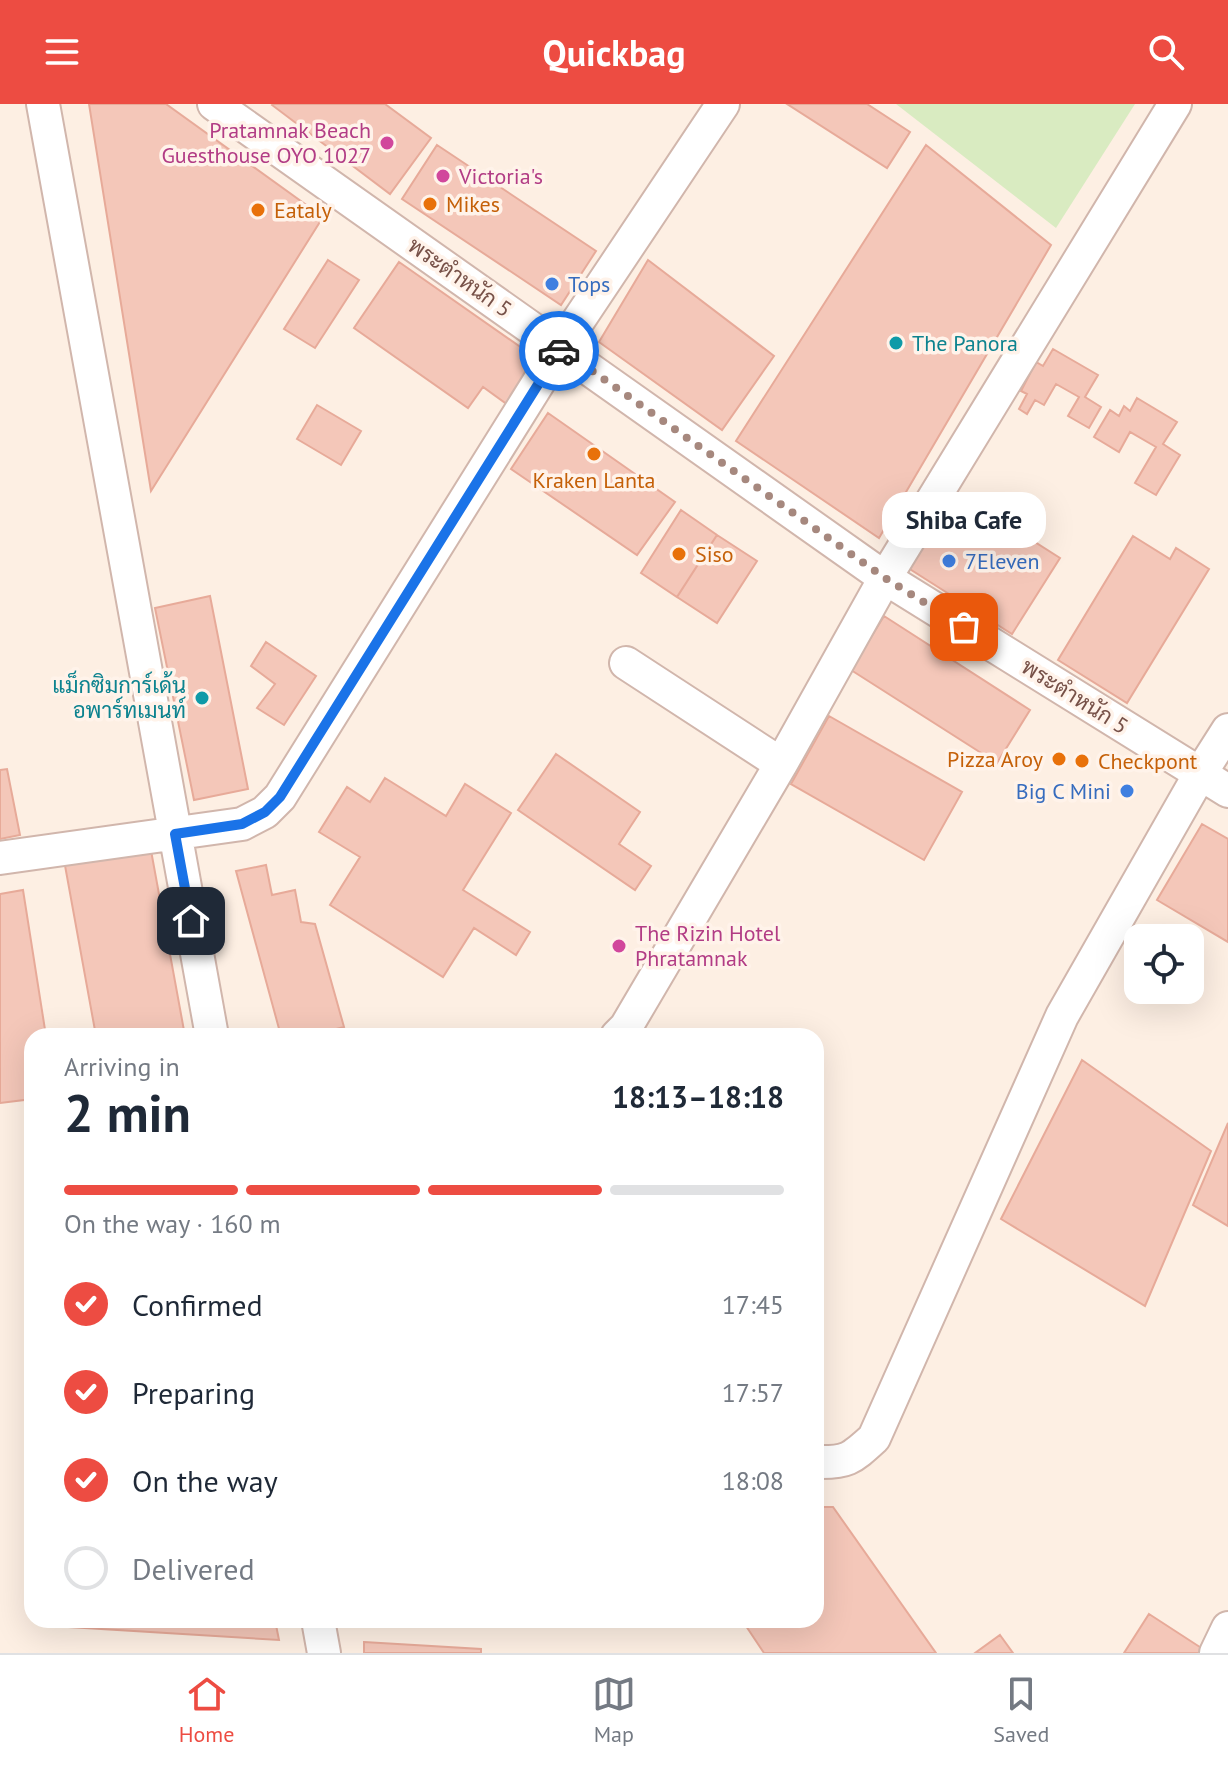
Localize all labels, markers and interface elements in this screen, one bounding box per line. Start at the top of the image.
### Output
text: Quickbag [543,29,685,76]
icon: menu [40,30,84,74]
icon: search [1144,30,1188,74]
place label: Pratamnak Beach Guesthouse OYO 1027 [161,116,371,169]
marker: Pratamnak Beach Guesthouse OYO 1027 [378,134,396,152]
place label: Victoria's [458,162,543,190]
marker: Victoria's [434,167,452,185]
place label: Mikes [446,190,500,218]
marker: Mikes [421,195,439,213]
place label: Eataly [274,196,332,224]
marker: Eataly [249,201,267,219]
street label: พระตำหนัก 5 [402,231,518,323]
place label: Tops [568,270,610,298]
marker: Tops [543,275,561,293]
courier [519,311,599,391]
icon: car [537,329,581,373]
place label: The Panora [912,329,1018,357]
marker: The Panora [887,334,905,352]
marker: Kraken Lanta [585,445,603,463]
place label: Kraken Lanta [533,466,655,494]
callout: Shiba Cafe [882,491,1046,547]
text: Shiba Cafe [906,503,1022,536]
place label: Siso [695,540,734,568]
marker: Siso [670,545,688,563]
place label: 7Eleven [965,547,1039,575]
marker: 7Eleven [940,552,958,570]
pin [930,593,998,661]
icon: bag [942,605,986,649]
street label: พระตำหนัก 5 [1016,652,1134,740]
place label: แม็กซิมการ์เด้น อพาร์ทเมนท์ [52,670,186,724]
marker: แม็กซิมการ์เด้น อพาร์ทเมนท์ [193,689,211,707]
place label: Pizza Aroy [947,745,1044,773]
place label: Checkpont [1098,747,1198,775]
marker: Pizza Aroy [1050,750,1068,768]
marker: Checkpont [1073,752,1091,770]
place label: Big C Mini [1016,777,1111,805]
marker: Big C Mini [1118,782,1136,800]
pin [157,887,225,955]
icon: home [169,899,213,943]
place label: The Rizin Hotel Phratamnak [635,919,781,972]
map controls [1124,924,1204,1004]
button: locate [1124,924,1204,1004]
marker: The Rizin Hotel Phratamnak [610,937,628,955]
text: Arriving in [64,1050,180,1083]
text: 18:13–18:18 [612,1077,784,1116]
text: 2 min [64,1079,191,1146]
text: On the way · 160 m [64,1207,281,1240]
icon: check [64,1282,108,1326]
text: Confirmed [132,1285,263,1324]
text: 17:45 [722,1288,784,1321]
icon: check [64,1370,108,1414]
text: Preparing [132,1373,255,1412]
text: 17:57 [722,1376,784,1409]
icon: check [64,1458,108,1502]
text: On the way [132,1461,278,1500]
text: 18:08 [722,1464,784,1497]
text: Delivered [132,1549,255,1588]
tab: Home [179,1672,234,1748]
tab: Map [592,1672,636,1748]
tab: Saved [993,1672,1049,1748]

